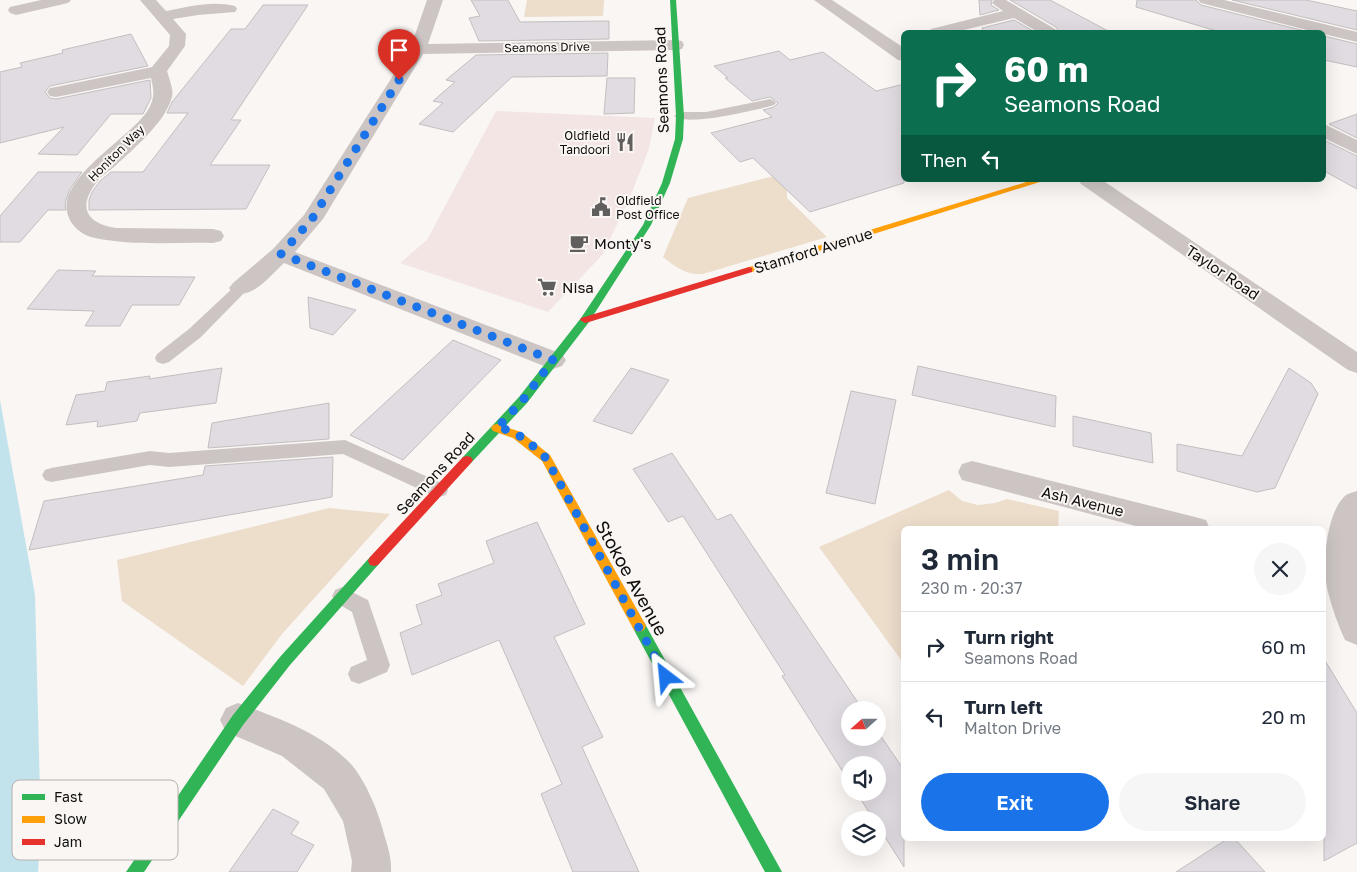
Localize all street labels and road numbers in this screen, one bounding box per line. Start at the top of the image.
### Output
street label: Seamons Road [650,26,672,134]
street label: Seamons Drive [504,39,590,55]
street label: Honiton Way [85,121,148,184]
street label: Stamford Avenue [752,223,875,277]
street label: Taylor Road [1183,241,1263,303]
street label: Seamons Road [392,428,478,518]
street label: Ash Avenue [1040,482,1126,520]
street label: Stokoe Avenue [591,517,673,639]

